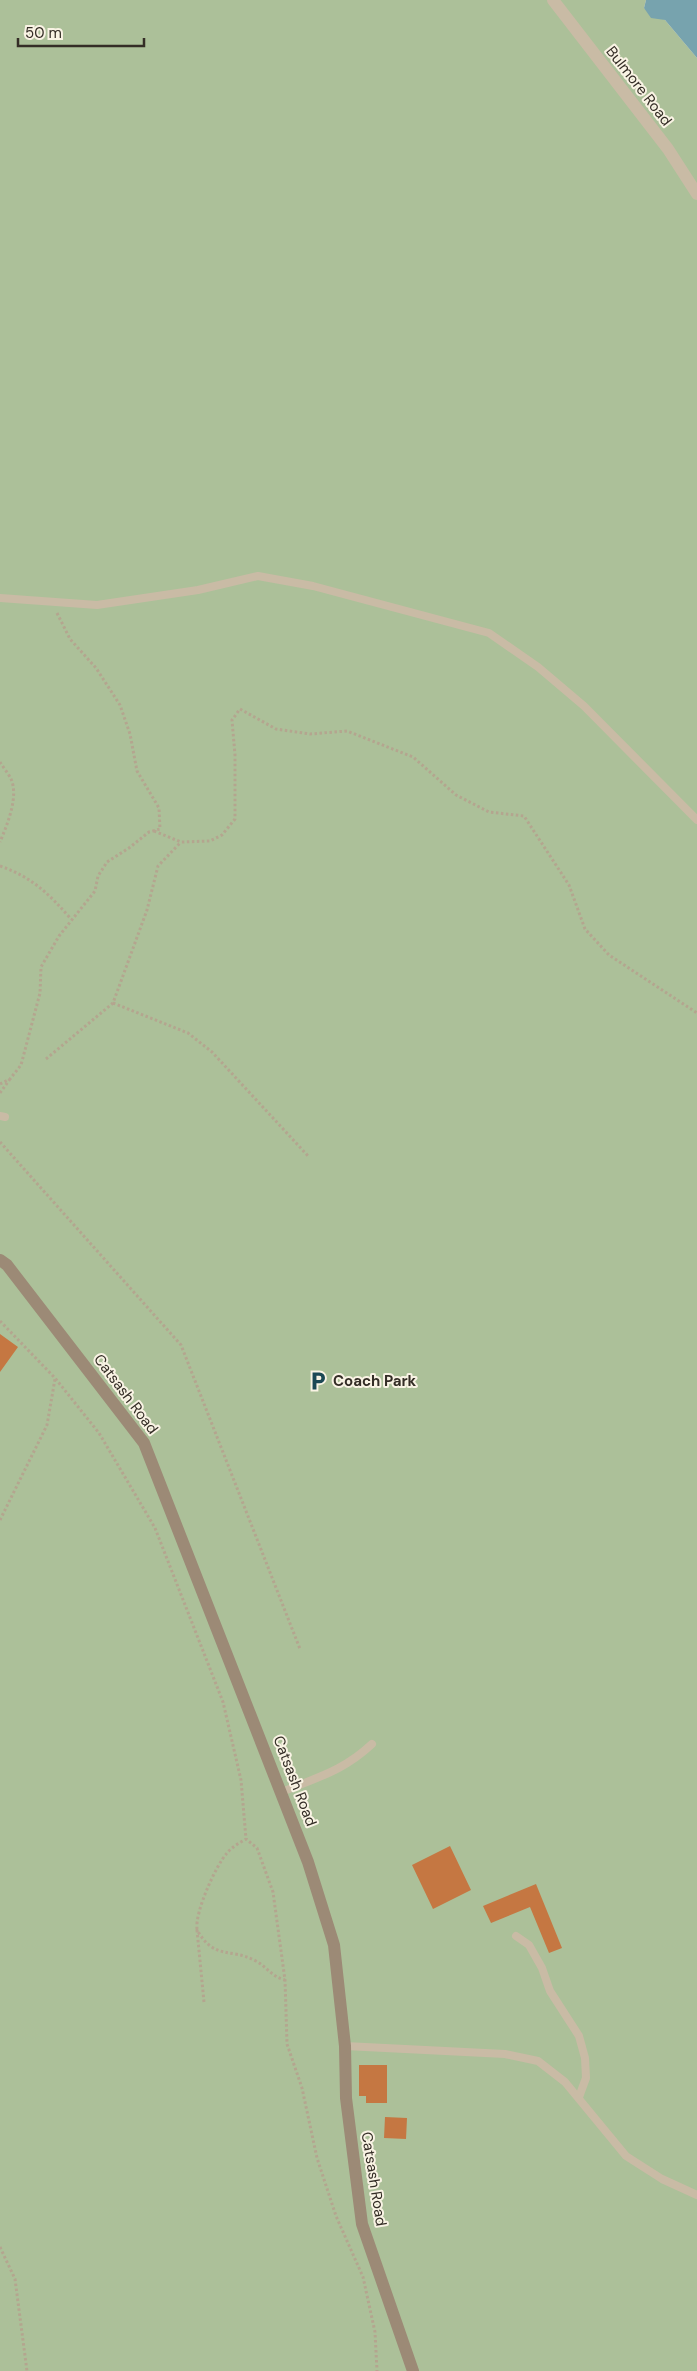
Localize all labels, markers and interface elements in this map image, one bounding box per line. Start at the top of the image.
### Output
scale bar [18,15,144,47]
text: 50 m [25,23,62,43]
street label: Bulmore Road [602,42,676,130]
street label: Catsash Road [89,1350,163,1438]
parking icon: Coach Park [307,1370,329,1392]
place label: Coach Park [333,1371,417,1391]
street label: Catsash Road [269,1733,321,1829]
street label: Catsash Road [357,2130,391,2228]

